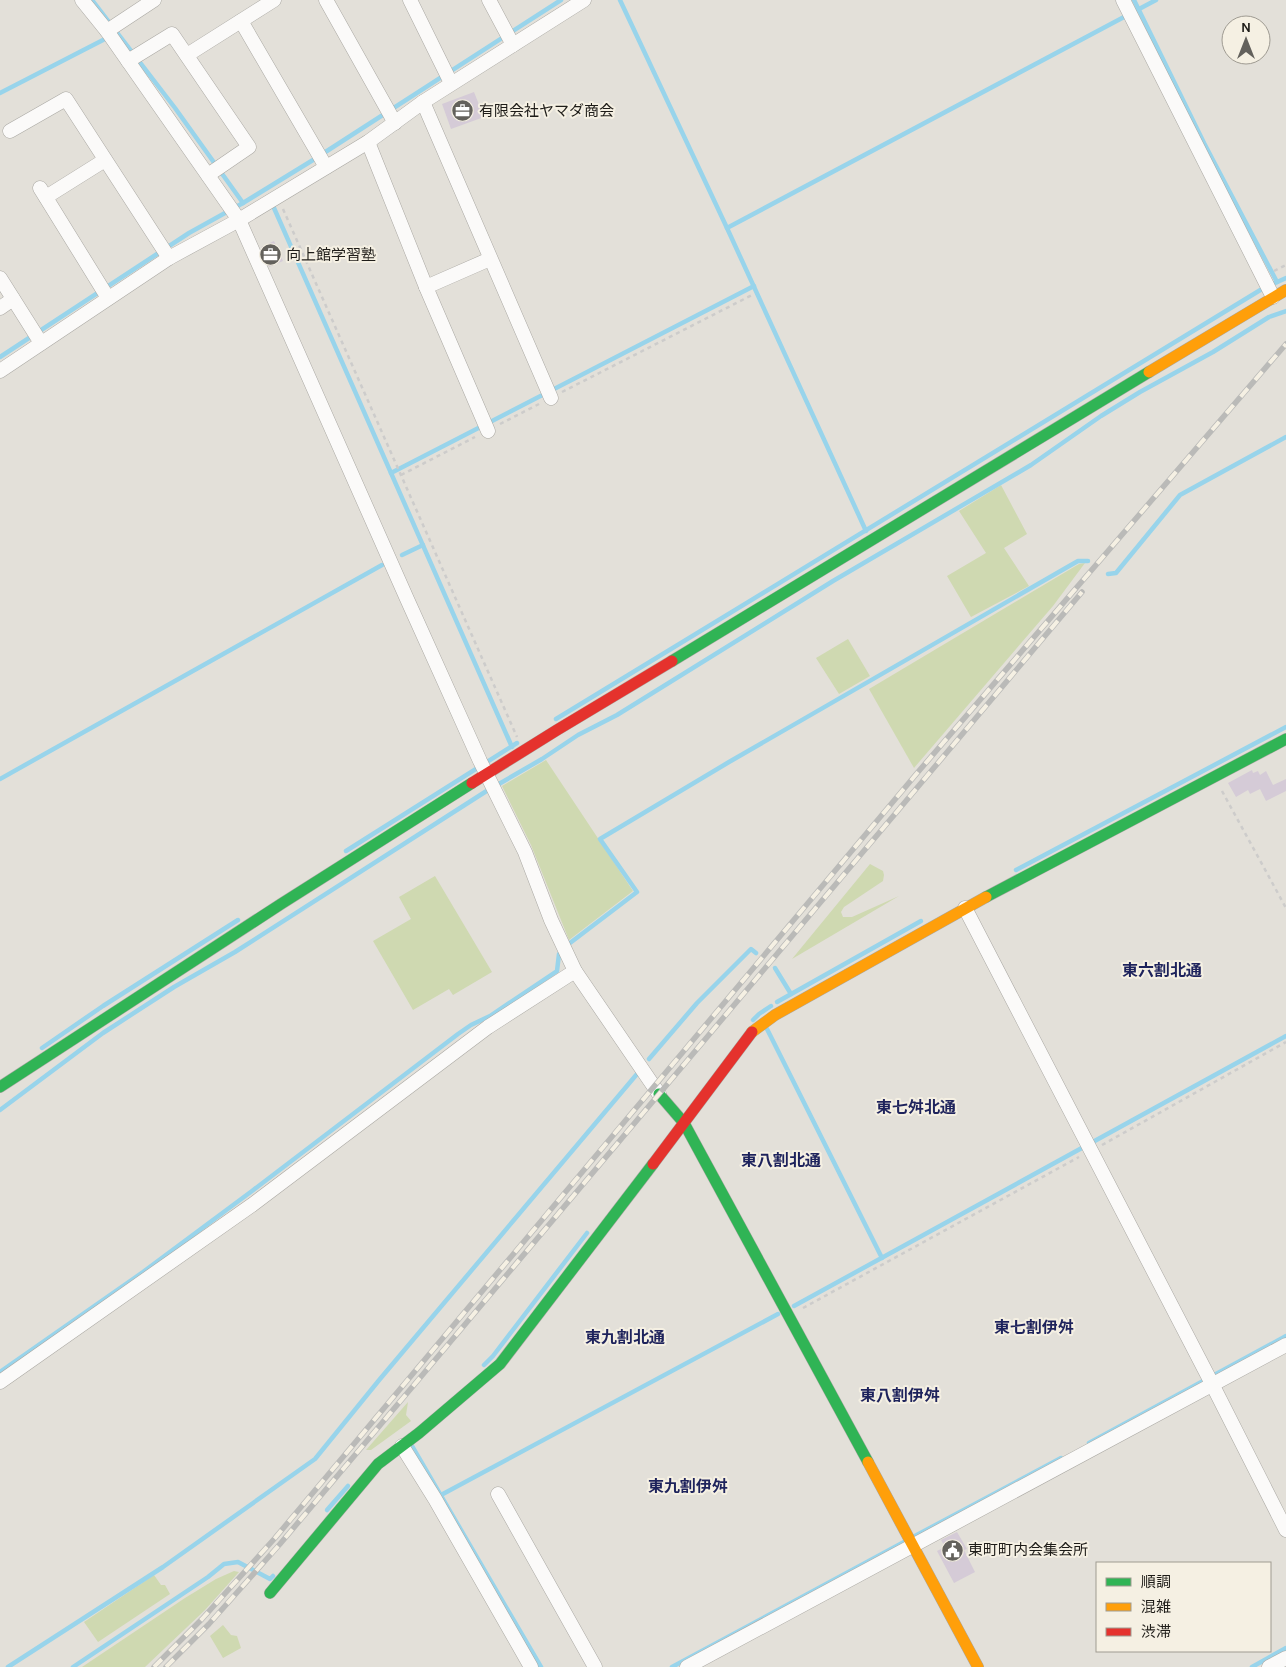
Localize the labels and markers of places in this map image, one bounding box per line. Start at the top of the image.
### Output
office icon: 有限会社ヤマダ商会 [451,99,475,123]
place label: 有限会社ヤマダ商会 [479,102,614,120]
office icon: 向上館学習塾 [258,243,282,267]
place label: 向上館学習塾 [286,246,376,264]
public building icon: 東町町内会集会所 [940,1538,964,1562]
place label: 東町町内会集会所 [968,1541,1088,1559]

